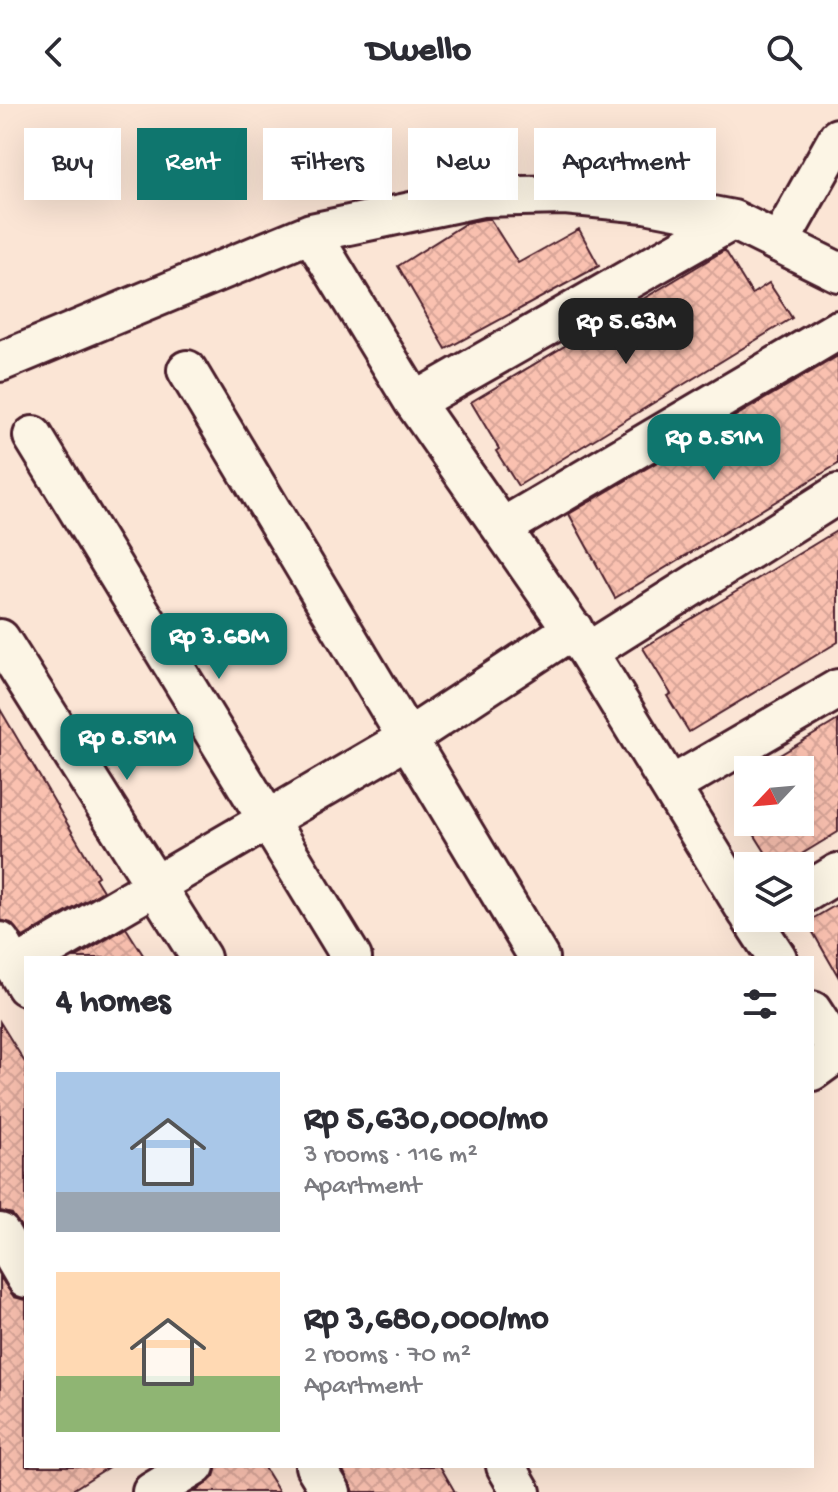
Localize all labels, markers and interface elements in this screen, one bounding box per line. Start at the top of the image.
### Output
icon: back [32,30,76,74]
icon: search [762,30,806,74]
text: Dwello [367,31,471,74]
chip: Buy [24,128,121,200]
chip: Rent [137,128,247,200]
chip: Filters [263,128,392,200]
chip: New [408,128,518,200]
chip: Apartment [534,128,716,200]
pin: Rp 5.63M [543,298,709,366]
text: Rp 5.63M [576,308,676,339]
pin: Rp 8.51M [631,414,797,482]
text: Rp 8.51M [665,424,763,455]
pin: Rp 3.68M [136,613,302,681]
text: Rp 3.68M [169,623,269,654]
pin: Rp 8.51M [44,714,210,782]
text: Rp 8.51M [78,724,176,755]
north arrow [734,756,814,836]
map controls [734,756,814,932]
button: layers [734,852,814,932]
icon: filters [738,982,782,1026]
text: 4 homes [56,984,170,1024]
text: Rp 5,630,000/mo [304,1101,548,1141]
icon: home [120,1104,216,1200]
text: 3 rooms · 116 m² [304,1141,477,1172]
text: Apartment [304,1172,421,1203]
text: Rp 3,680,000/mo [304,1301,549,1341]
icon: home [120,1304,216,1400]
text: 2 rooms · 70 m² [304,1341,471,1372]
text: Apartment [304,1372,421,1403]

